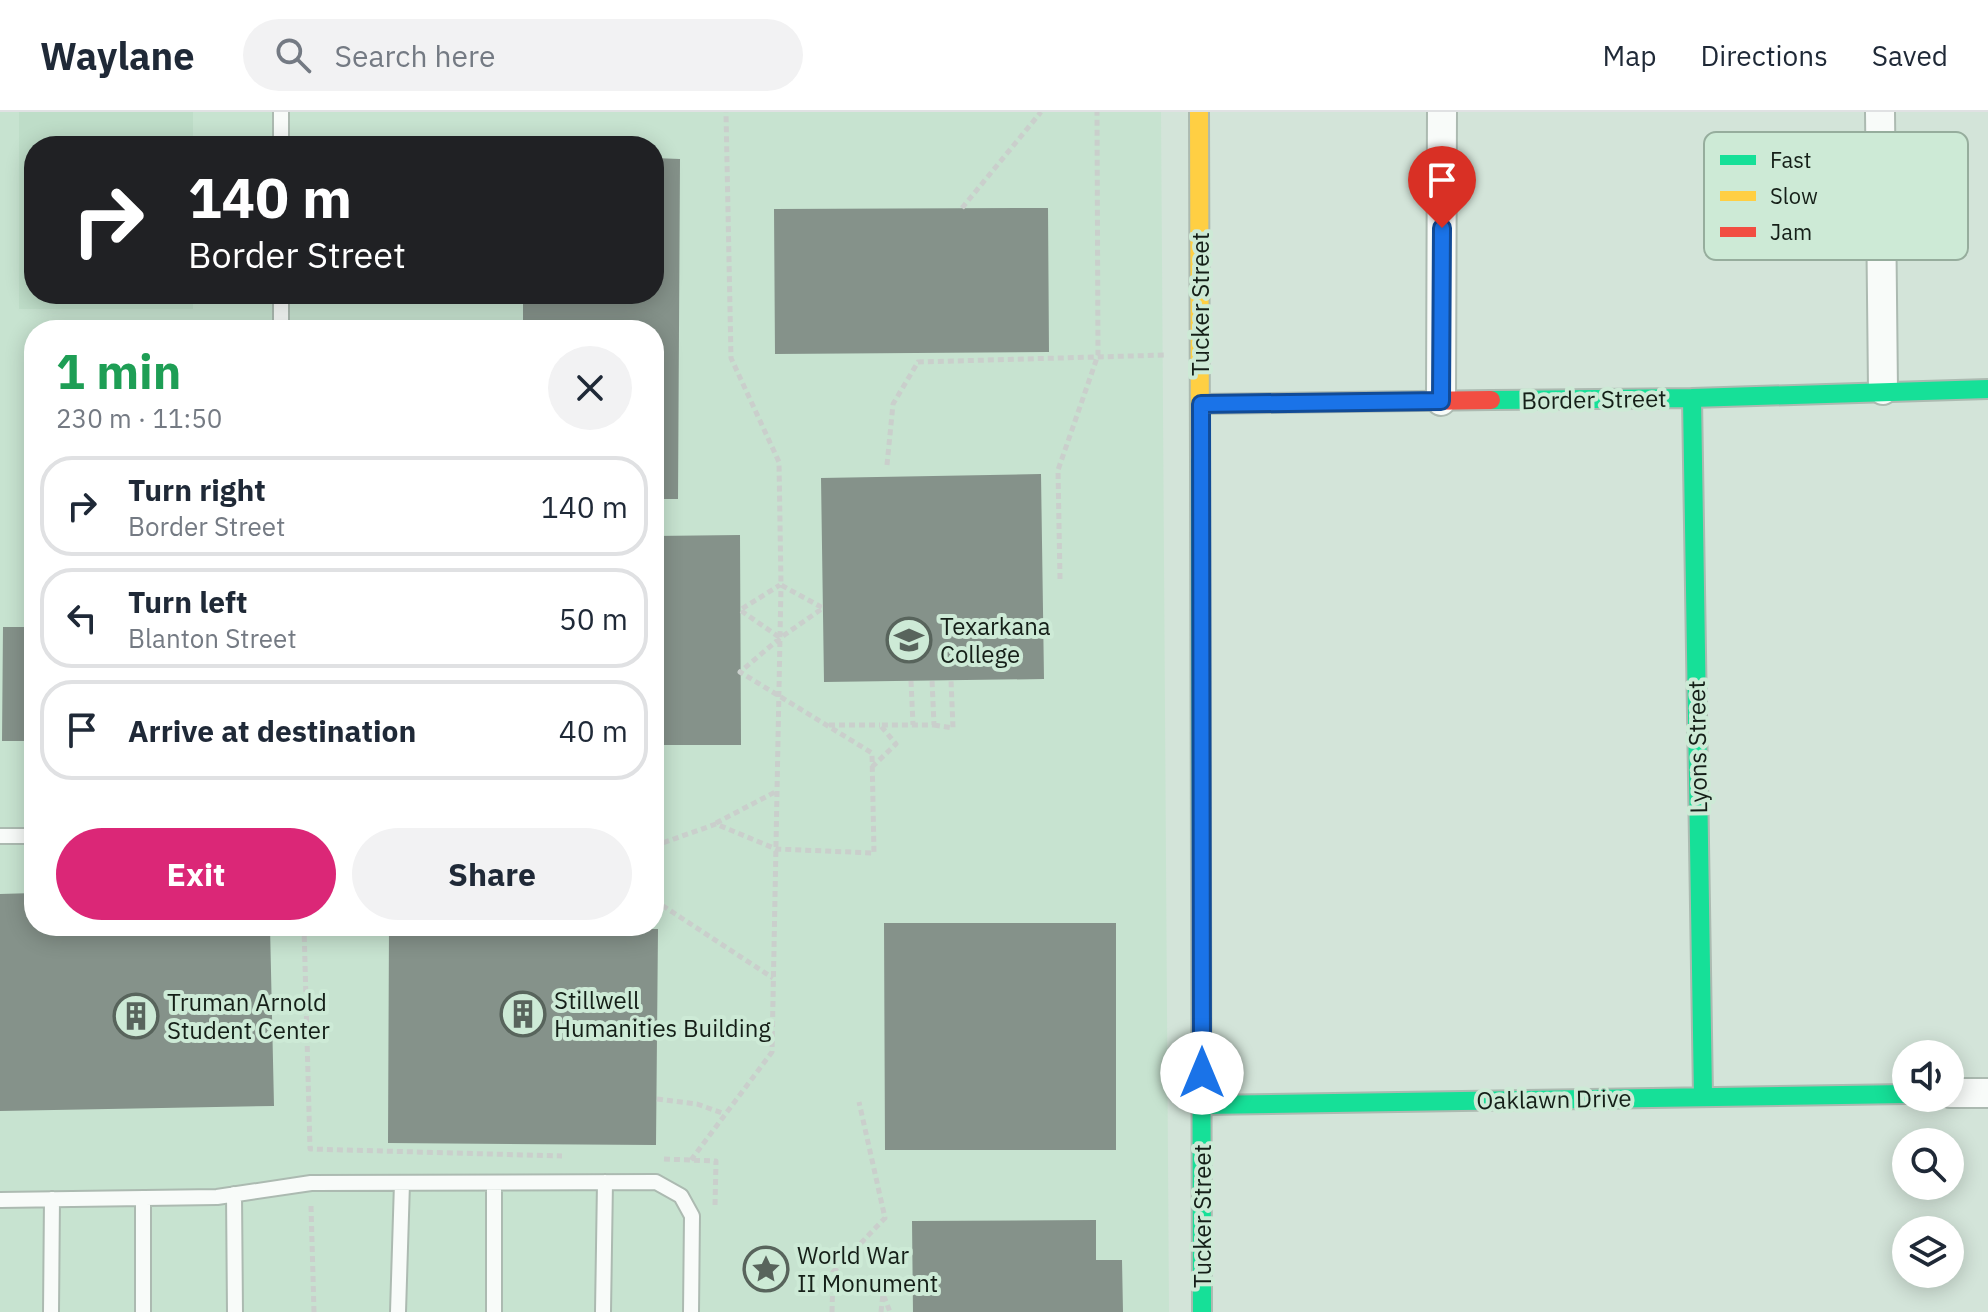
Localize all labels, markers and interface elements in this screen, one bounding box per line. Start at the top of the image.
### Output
search box [243,19,803,91]
text: Waylane [40,31,195,80]
icon: search [271,33,315,77]
text: Search here [335,36,495,75]
text: Map [1602,37,1656,74]
text: Directions [1700,37,1828,74]
text: Saved [1872,37,1948,74]
legend [1704,132,1968,260]
text: Fast [1770,145,1811,174]
pin [1408,146,1476,228]
icon: arrive [1420,158,1464,202]
text: 140 m [188,161,352,233]
icon: right [56,168,160,272]
text: Slow [1770,181,1818,210]
text: Jam [1770,217,1812,246]
text: Border Street [188,231,406,278]
street label: Tucker Street [1184,232,1216,376]
text: 1 min [56,340,181,402]
button: close [548,346,632,430]
street label: Border Street [1521,382,1667,416]
text: 230 m · 11:50 [56,401,222,435]
text: Turn right [128,470,266,509]
icon: right [60,484,104,528]
text: 140 m [541,487,628,526]
text: Border Street [128,509,285,543]
text: Turn left [128,582,247,621]
icon: left [60,596,104,640]
text: 50 m [559,599,628,638]
place label: Texarkana College [940,610,1051,670]
school or university icon: Texarkana College [885,616,933,664]
text: Blanton Street [128,621,297,655]
street label: Lyons Street [1680,680,1714,814]
icon: arrive [60,708,104,752]
text: Arrive at destination [128,711,416,750]
text: 40 m [559,711,628,750]
button: Exit [56,828,336,920]
button: Share [352,828,632,920]
place label: Stillwell Humanities Building [554,984,771,1044]
place label: Truman Arnold Student Center [167,986,330,1046]
building icon: Stillwell Humanities Building [499,990,547,1038]
building icon: Truman Arnold Student Center [112,992,160,1040]
position arrow [1160,1031,1244,1115]
map controls [1892,1040,1964,1288]
button: sound [1892,1040,1964,1112]
street label: Oaklawn Drive [1476,1082,1632,1116]
button: search [1892,1128,1964,1200]
street label: Tucker Street [1186,1144,1218,1288]
button: layers [1892,1216,1964,1288]
place label: World War II Monument [797,1239,938,1299]
place icon: World War II Monument [742,1245,790,1293]

